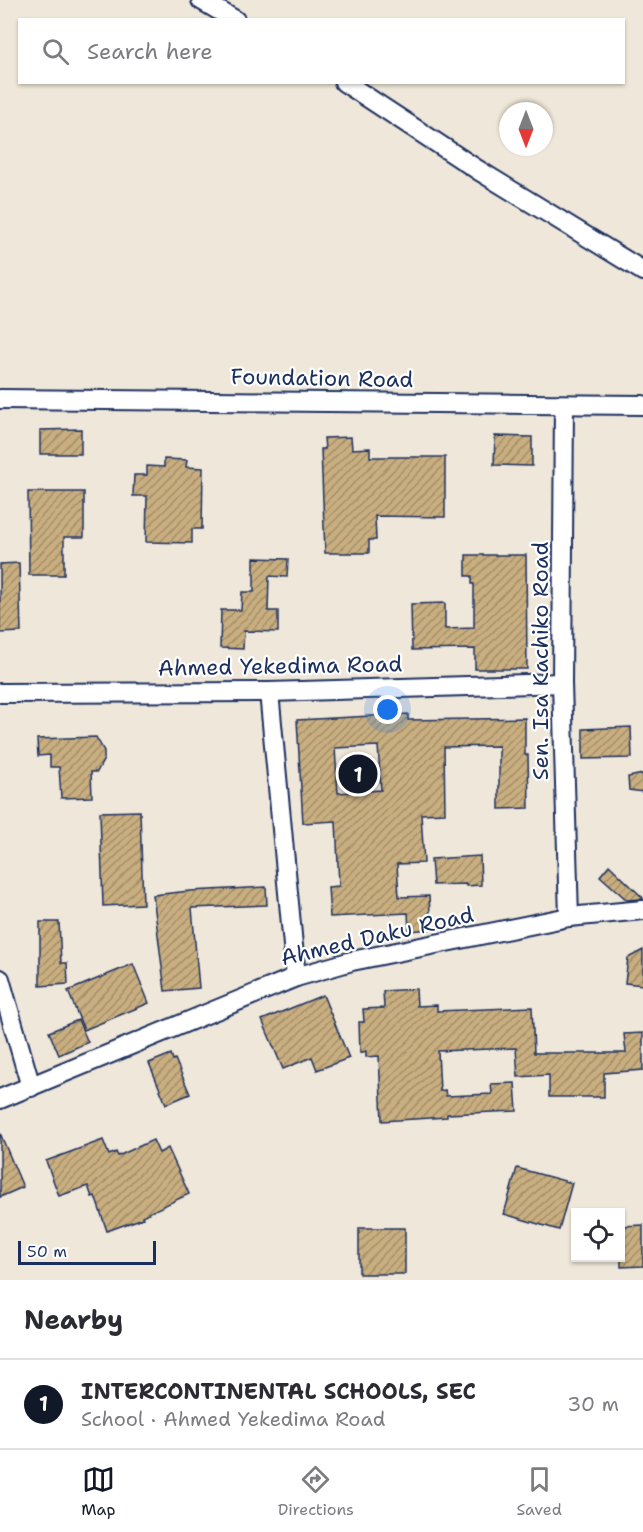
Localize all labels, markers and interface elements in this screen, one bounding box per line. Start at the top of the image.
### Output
search box [18,18,625,84]
icon: search [39,35,72,68]
text: Search here [87,37,213,66]
north arrow [499,102,553,156]
street label: Foundation Road [230,362,414,394]
street label: Sen. Isa Kachiko Road [526,542,555,780]
street label: Ahmed Yekedima Road [158,649,402,683]
your location [373,695,402,724]
pin: 1 [338,752,378,796]
street label: Ahmed Daku Road [278,900,476,972]
map controls [571,1208,625,1262]
button: locate [571,1208,625,1262]
scale bar [18,1238,156,1266]
text: 50 m [27,1241,67,1262]
text: Nearby [24,1302,123,1337]
text: INTERCONTINENTAL SCHOOLS, SEC [81,1377,476,1406]
text: 1 [39,1391,48,1417]
text: 30 m [567,1391,619,1417]
text: School · Ahmed Yekedima Road [81,1406,385,1432]
tab: Map [81,1463,115,1520]
tab: Directions [278,1463,354,1520]
tab: Saved [516,1463,562,1520]

